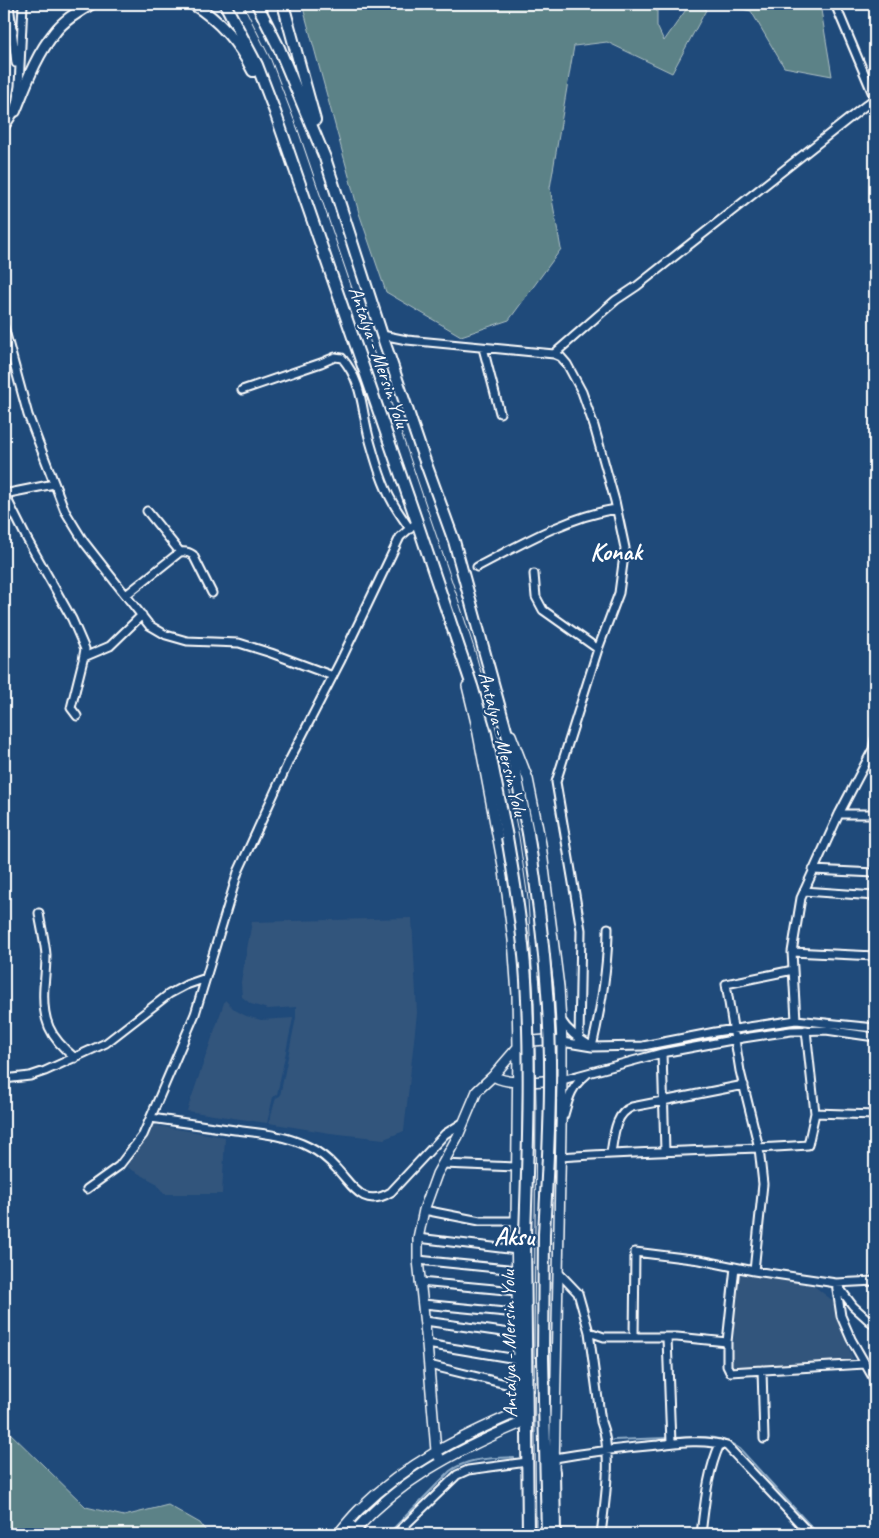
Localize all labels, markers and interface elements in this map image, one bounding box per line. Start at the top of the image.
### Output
street label: Antalya - Mersin Yolu [343,283,415,432]
district label: Konak [590,536,644,568]
street label: Antalya - Mersin Yolu [473,669,533,820]
district label: Aksu [494,1221,536,1253]
street label: Antalya - Mersin Yolu [495,1268,523,1418]

